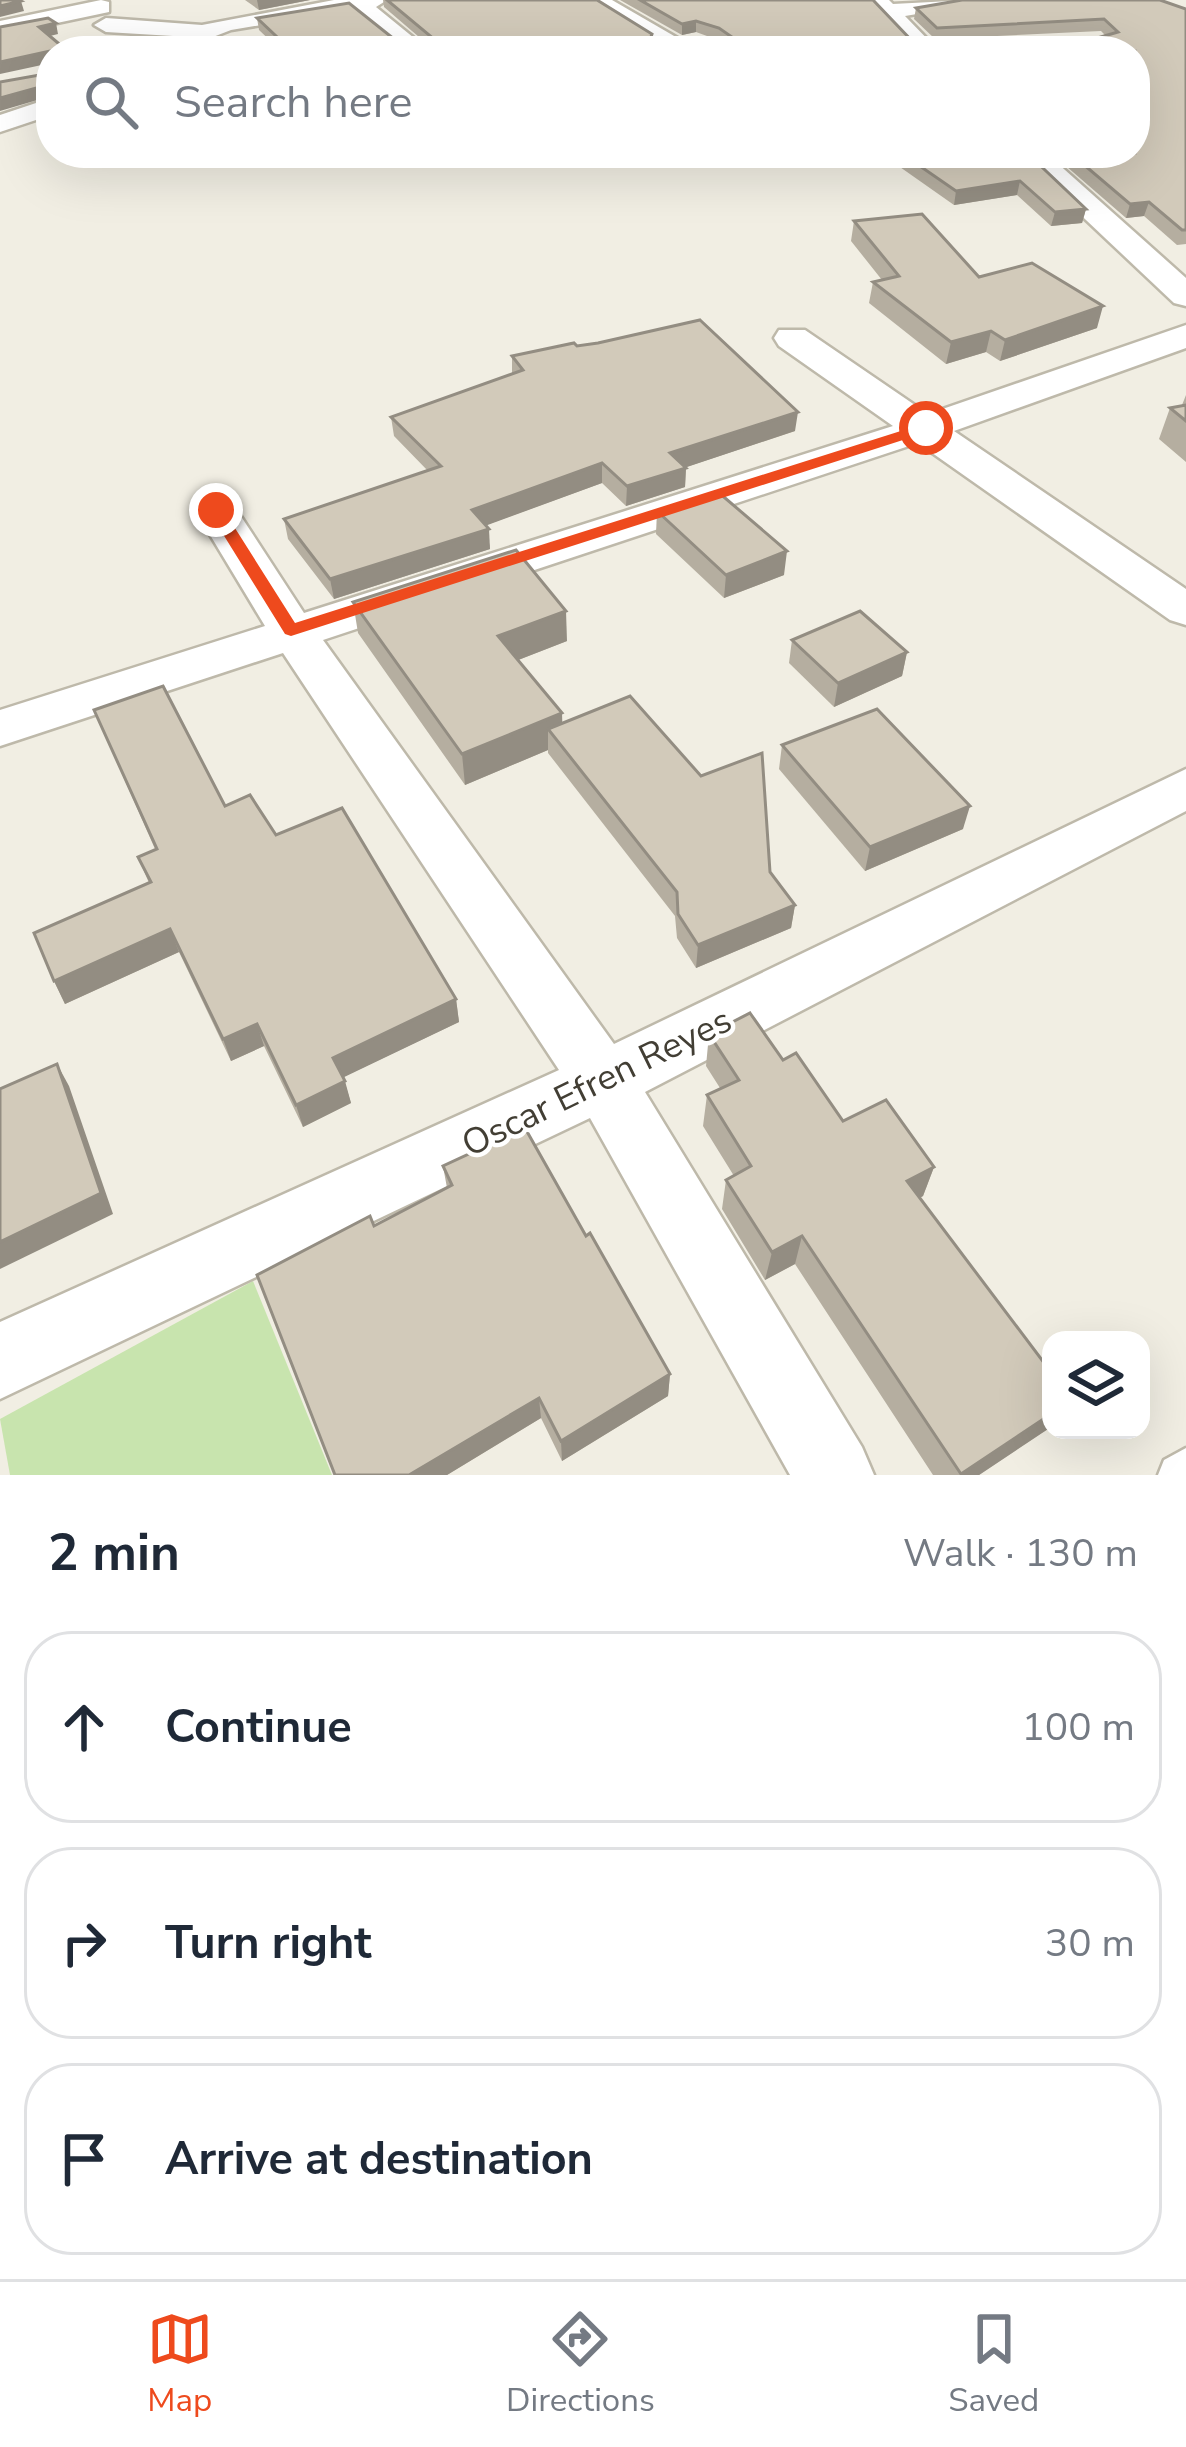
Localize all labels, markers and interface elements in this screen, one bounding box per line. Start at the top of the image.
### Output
search box [36,36,1150,168]
icon: search [78,69,144,135]
text: Search here [174,72,413,133]
route start [899,401,953,455]
route end [189,483,243,537]
street label: Oscar Efren Reyes [454,996,740,1169]
map controls [1042,1331,1150,1439]
button: layers [1042,1331,1150,1439]
text: 2 min [48,1518,180,1588]
text: Walk · 130 m [903,1527,1138,1580]
icon: ahead [51,1694,117,1760]
text: Continue [165,1697,352,1758]
text: 100 m [1021,1701,1135,1754]
icon: right [51,1910,117,1976]
text: Turn right [165,1913,372,1974]
text: 30 m [1045,1917,1135,1970]
icon: arrive [51,2126,117,2192]
text: Arrive at destination [165,2129,593,2190]
tab: Map [147,2306,213,2423]
tab: Directions [506,2306,655,2423]
tab: Saved [948,2306,1039,2423]

